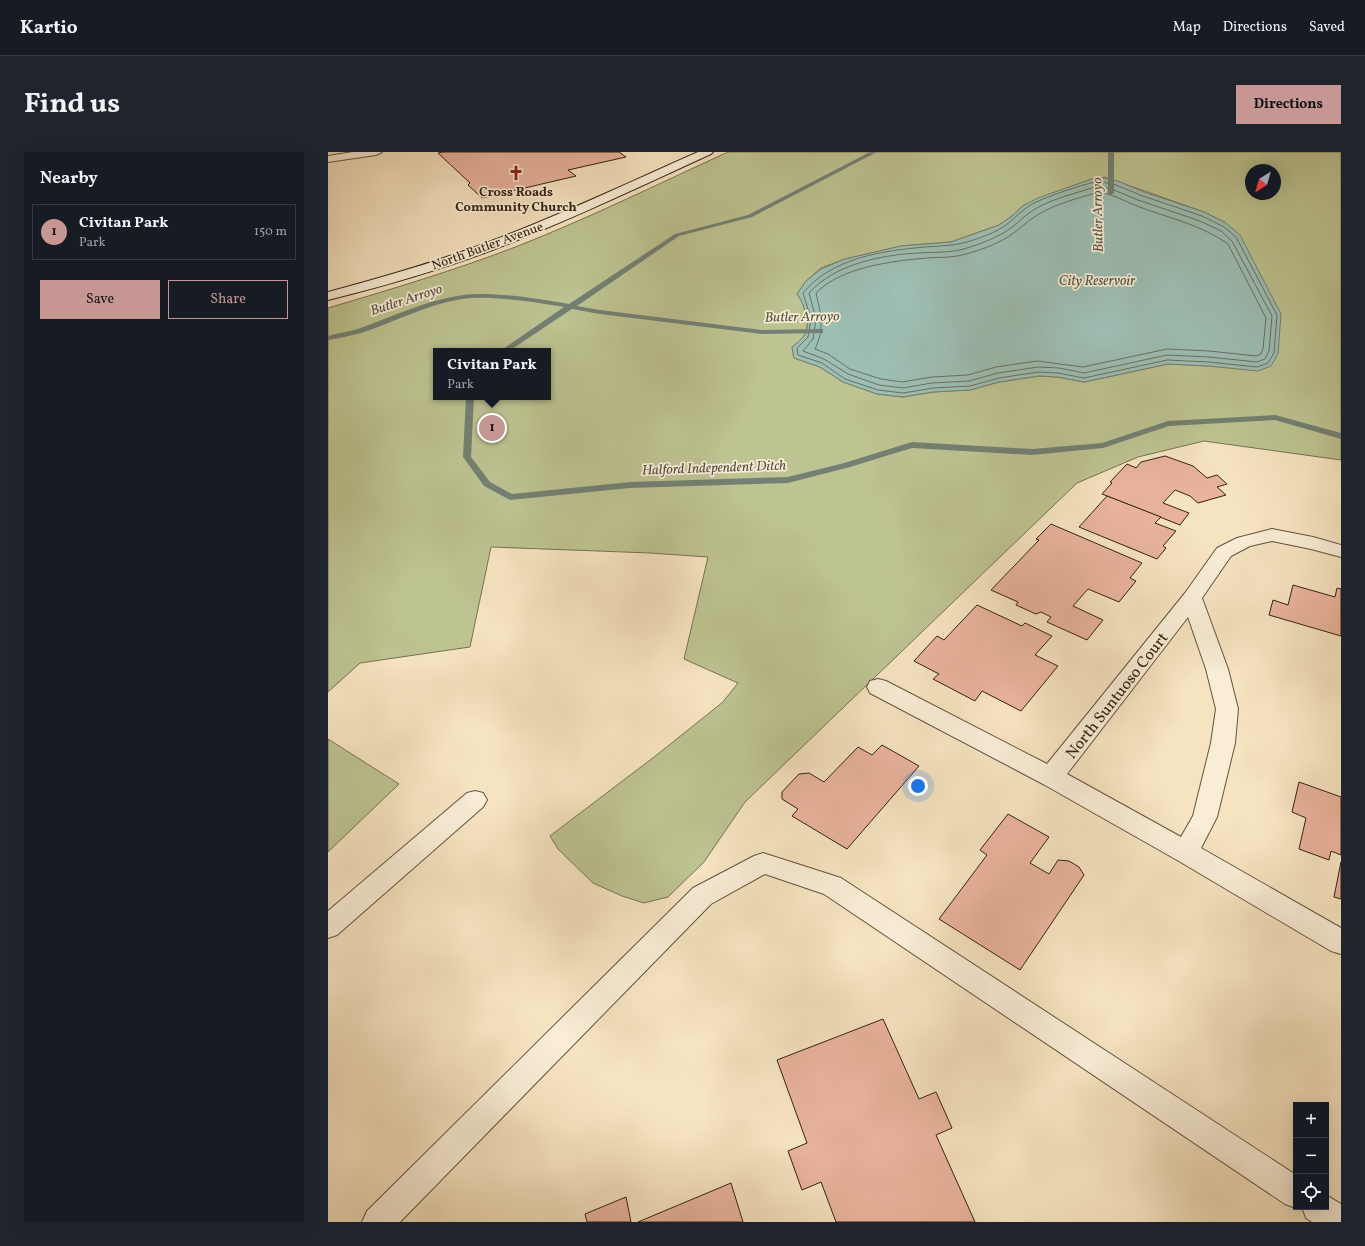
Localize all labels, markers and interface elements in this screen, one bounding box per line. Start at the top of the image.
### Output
text: Kartio [20,15,78,41]
text: Map [1173,18,1201,37]
text: Directions [1223,18,1287,37]
text: Saved [1309,18,1345,37]
text: Find us [24,85,120,124]
button: Directions [1236,85,1341,124]
church icon: Cross Roads Community Church [507,164,525,182]
north arrow [1245,164,1281,200]
text: Nearby [40,167,98,190]
water label: Butler Arroyo [1088,177,1109,253]
place label: Cross Roads Community Church [455,184,577,217]
text: Civitan Park [79,213,168,234]
street label: North Butler Avenue [429,218,546,275]
text: 1 [51,223,57,241]
text: 150 m [254,223,287,241]
text: Park [79,234,106,252]
water label: City Reservoir [1059,272,1136,291]
button: Save [40,280,160,319]
button: Share [168,280,288,319]
water label: Butler Arroyo [368,280,446,321]
water label: Butler Arroyo [764,307,840,328]
popup [433,348,551,400]
text: Civitan Park [447,355,537,376]
text: Park [447,376,474,394]
pin: 1 [479,413,505,443]
water label: Halford Independent Ditch [642,456,787,481]
street label: North Suntuoso Court [1061,628,1174,764]
your location [908,776,928,796]
map controls [1293,1102,1329,1210]
button: + [1293,1102,1329,1138]
button: − [1293,1138,1329,1174]
button: locate [1293,1174,1329,1210]

